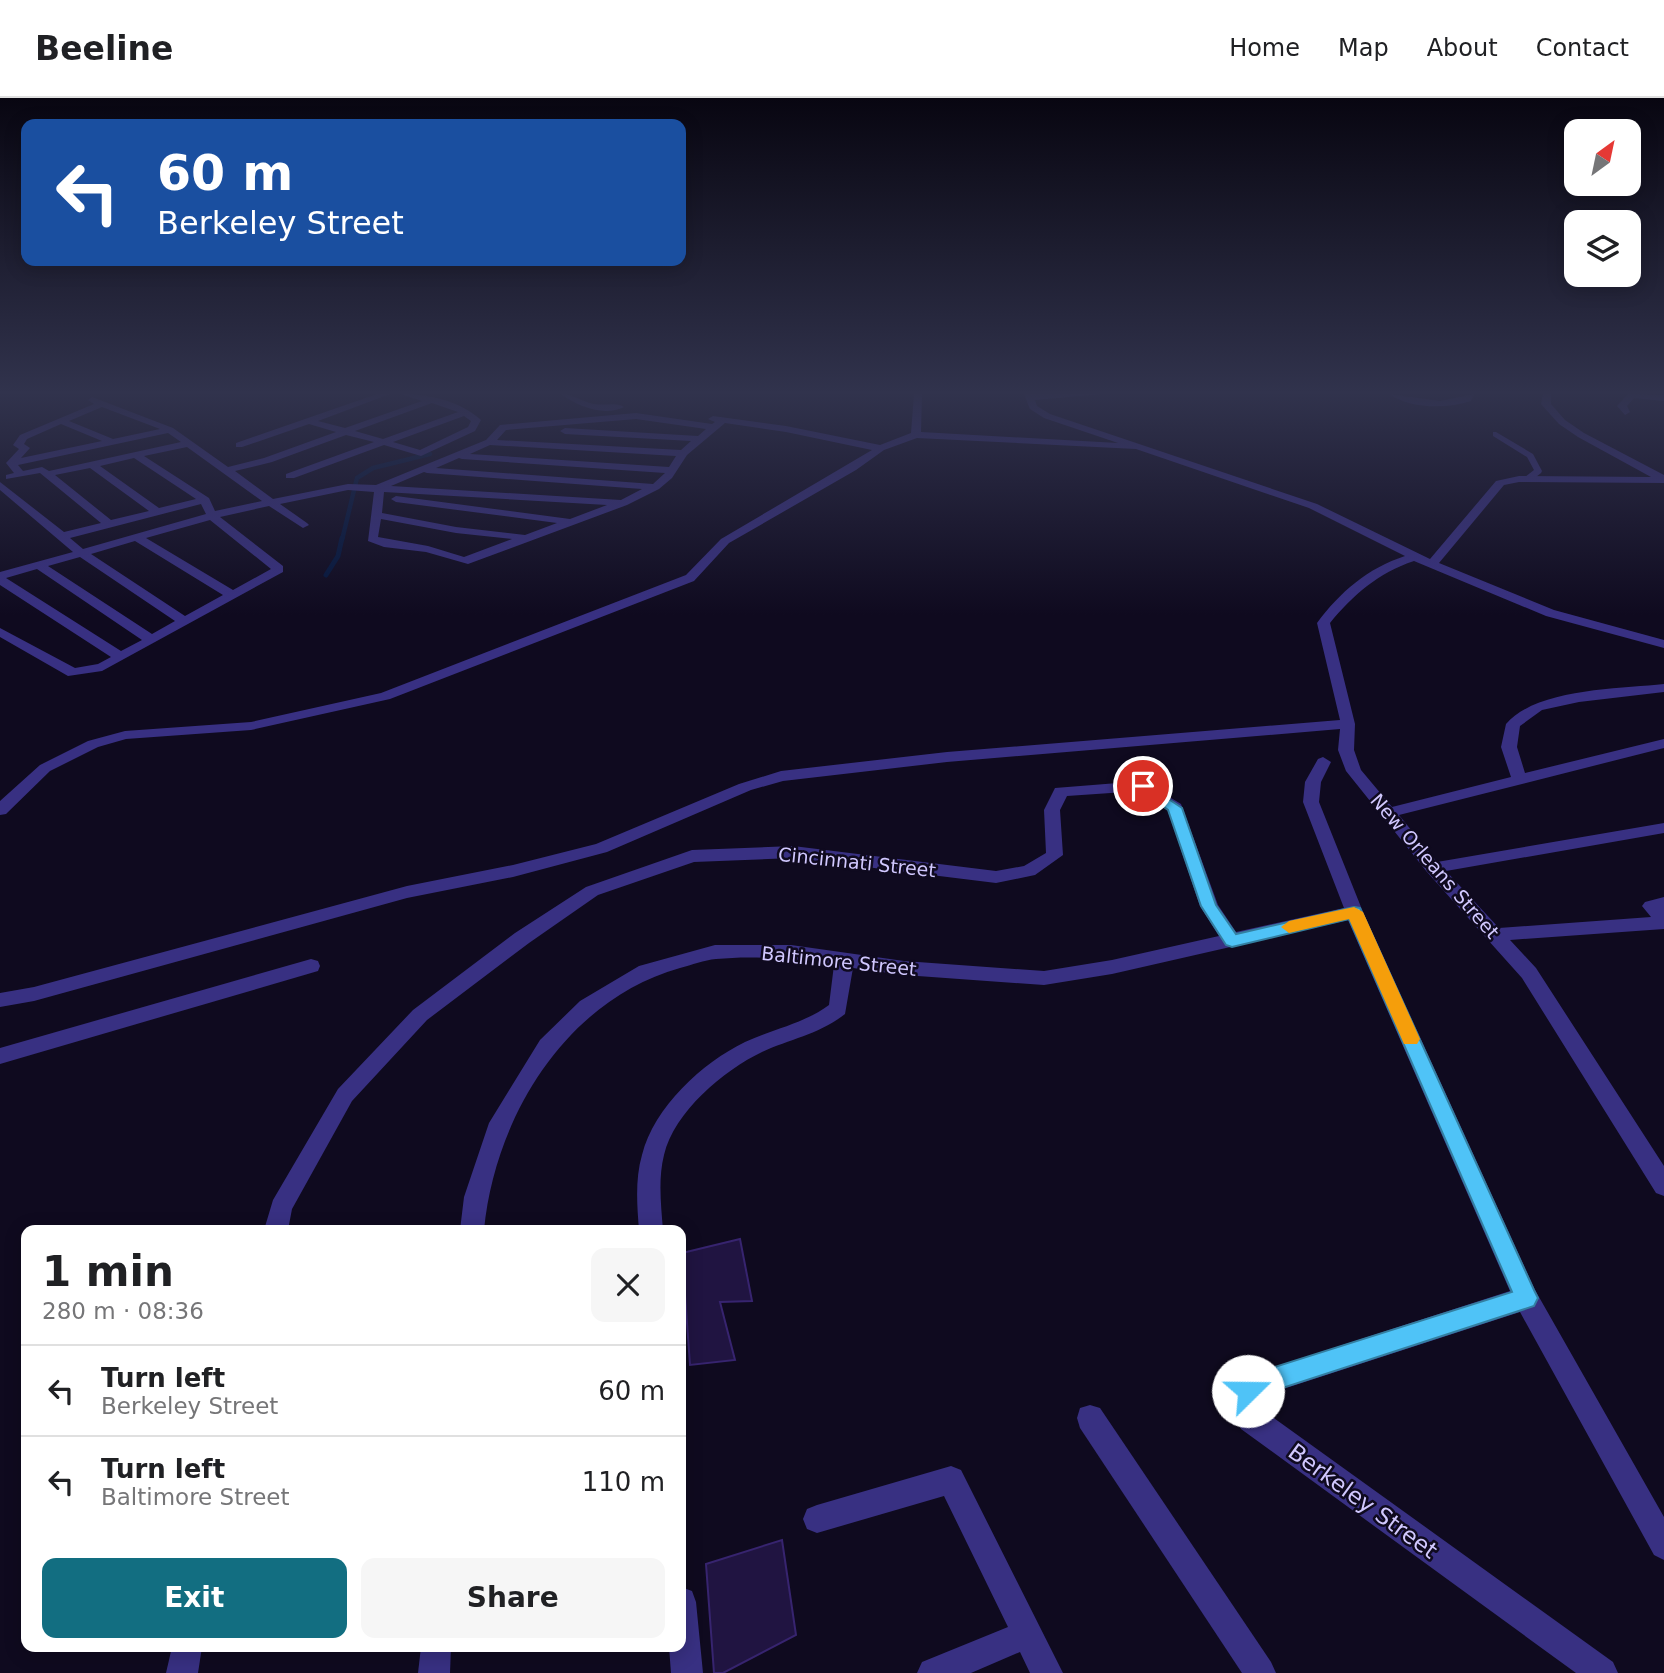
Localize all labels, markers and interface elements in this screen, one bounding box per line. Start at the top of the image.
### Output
text: Beeline [35,29,173,68]
text: Home [1229,34,1300,62]
text: Map [1338,34,1389,62]
text: About [1427,34,1498,62]
text: Contact [1536,34,1629,62]
north arrow [1564,119,1642,196]
map controls [1564,119,1641,287]
text: 60 m [157,145,293,202]
icon: left [42,147,133,238]
text: Berkeley Street [157,204,404,242]
button: layers [1564,210,1641,287]
pin [1113,756,1173,816]
icon: arrive [1124,767,1162,805]
street label: New Orleans Street [1366,789,1504,943]
street label: Cincinnati Street [777,843,937,881]
street label: Baltimore Street [760,942,918,980]
text: 1 min [42,1247,174,1296]
button: close [591,1248,665,1322]
text: 280 m · 08:36 [42,1298,204,1324]
position arrow [1211,1354,1285,1428]
text: Turn left [101,1363,225,1393]
icon: left [42,1372,80,1410]
text: 60 m [598,1376,665,1406]
text: Berkeley Street [101,1393,278,1419]
street label: Berkeley Street [1284,1438,1442,1564]
text: Turn left [101,1454,225,1484]
icon: left [42,1463,80,1501]
text: 110 m [582,1467,665,1497]
text: Baltimore Street [101,1484,289,1510]
button: Exit [42,1558,347,1638]
button: Share [361,1558,665,1638]

